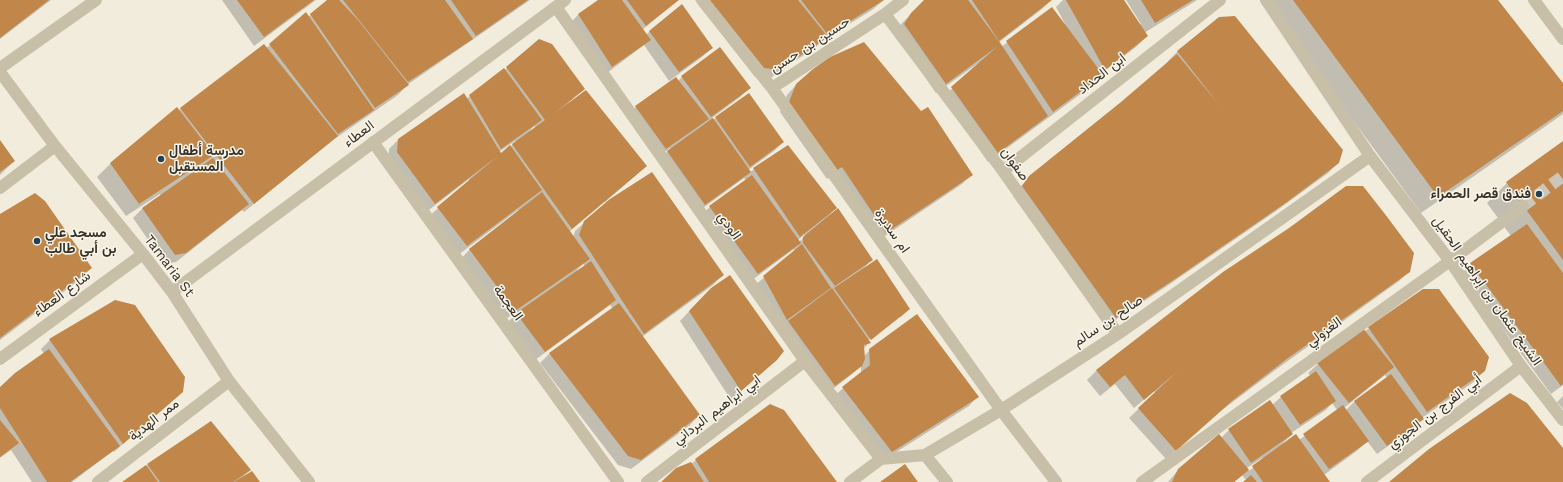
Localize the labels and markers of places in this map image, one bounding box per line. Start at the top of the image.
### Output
place label: مدرسة أطفال المستقبل [169,143,244,176]
marker: مدرسة أطفال المستقبل [156,154,166,164]
place label: فندق قصر الحمراء [1430,186,1531,202]
marker: فندق قصر الحمراء [1534,189,1544,199]
place label: مسجد علي بن أبي طالب [45,225,116,258]
marker: مسجد علي بن أبي طالب [32,236,42,246]

